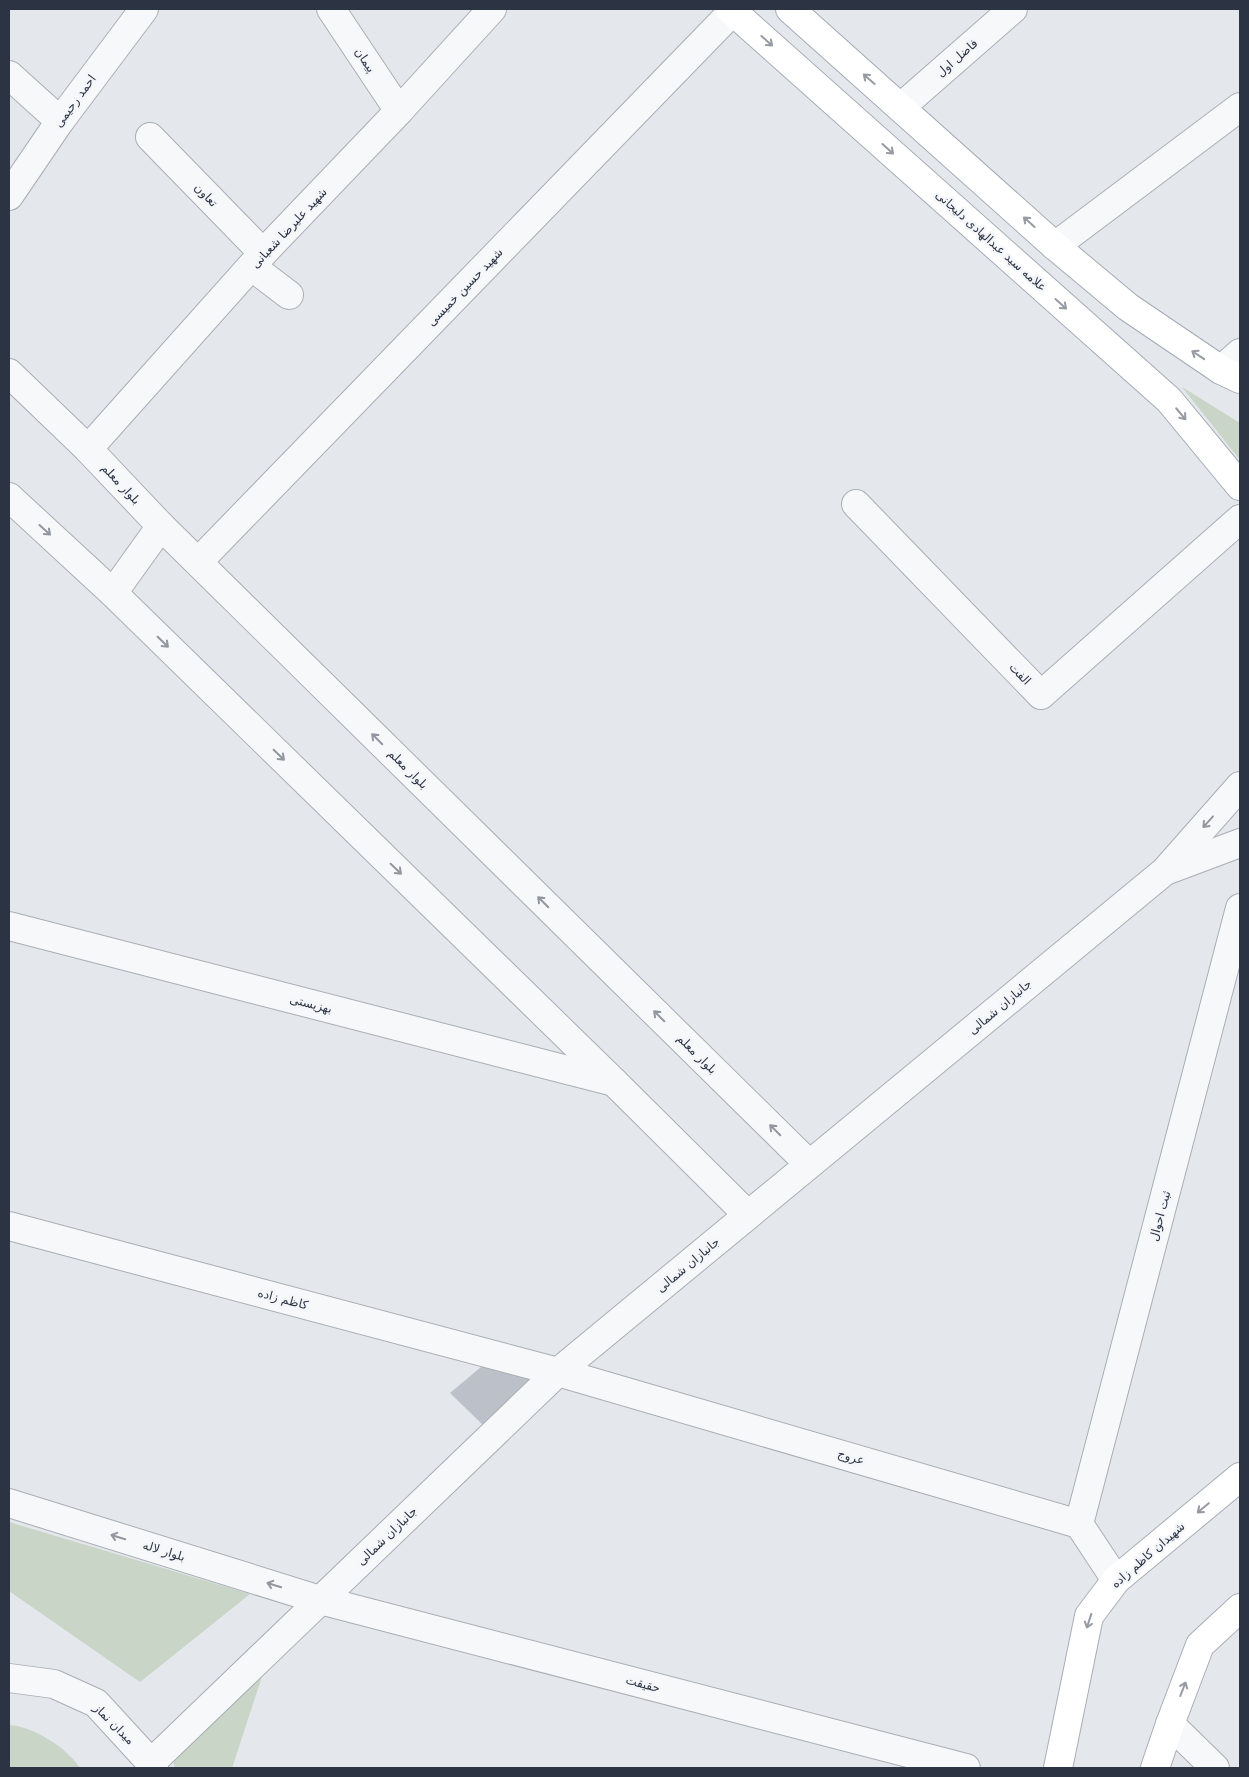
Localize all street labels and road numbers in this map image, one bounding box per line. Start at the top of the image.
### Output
street label: فاضل اول [933,36,981,81]
street label: پیمان [352,45,378,75]
street label: احمد رحیمی [51,72,100,131]
street label: تعاون [191,180,221,210]
street label: شهید علیرضا شعبانی [248,185,331,272]
street label: علامه سید عبدالهادی دلیجانی [933,188,1049,294]
street label: شهید حسین خمیسی [424,245,506,329]
street label: بلوار معلم [98,461,143,508]
street label: الفت [1006,660,1034,688]
street label: بلوار معلم [384,746,431,793]
street label: جانبازان شمالی [966,977,1035,1038]
street label: بهزیستی [288,992,334,1017]
street label: بلوار معلم [673,1031,720,1078]
street label: ثبت احوال [1147,1189,1174,1243]
street label: جانبازان شمالی [654,1235,723,1296]
street label: کاظم زاده [256,1286,310,1313]
street label: عروج [836,1447,866,1468]
street label: جانبازان شمالی [354,1504,421,1569]
street label: شهیدان کاظم زاده [1108,1519,1188,1592]
street label: بلوار لاله [141,1538,187,1565]
street label: حقیقت [624,1673,662,1695]
street label: میدان نماز [89,1700,137,1748]

